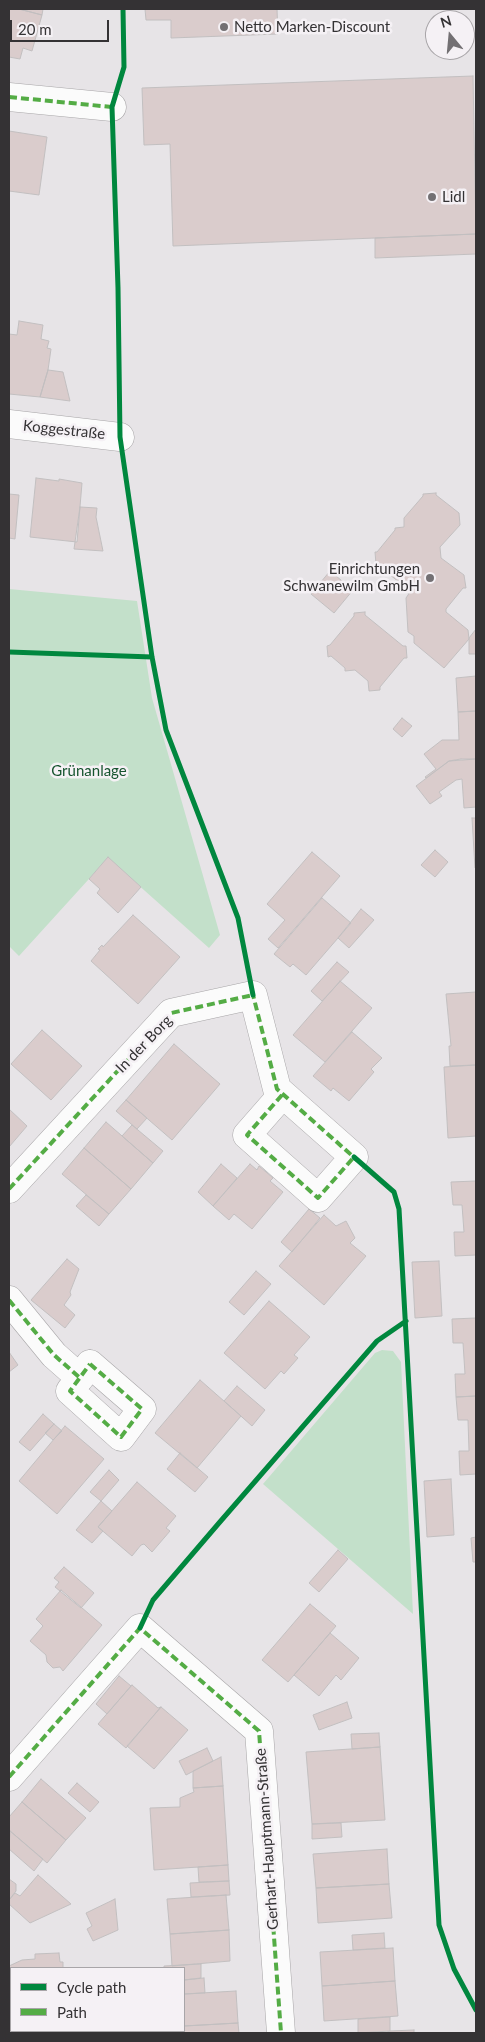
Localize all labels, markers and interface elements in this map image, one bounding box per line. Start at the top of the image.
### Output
scale bar [12,10,111,42]
north arrow [425,10,475,60]
text: N [438,11,453,31]
place label: Netto Marken-Discount [234,18,390,36]
text: 20 m [18,20,52,38]
marker: Netto Marken-Discount [218,21,230,33]
place label: Lidl [442,188,465,206]
marker: Lidl [426,191,438,203]
street label: Koggestraße [22,417,106,443]
place label: Einrichtungen Schwanewilm GmbH [283,560,420,595]
marker: Einrichtungen Schwanewilm GmbH [424,572,436,584]
park label: Grünanlage [51,762,127,780]
street label: In der Borg [112,1011,176,1077]
street label: Gerhart-Hauptmann-Straße [252,1748,282,1930]
legend [10,1967,185,2032]
text: Cycle path [57,1978,126,1996]
text: Path [57,2003,87,2021]

